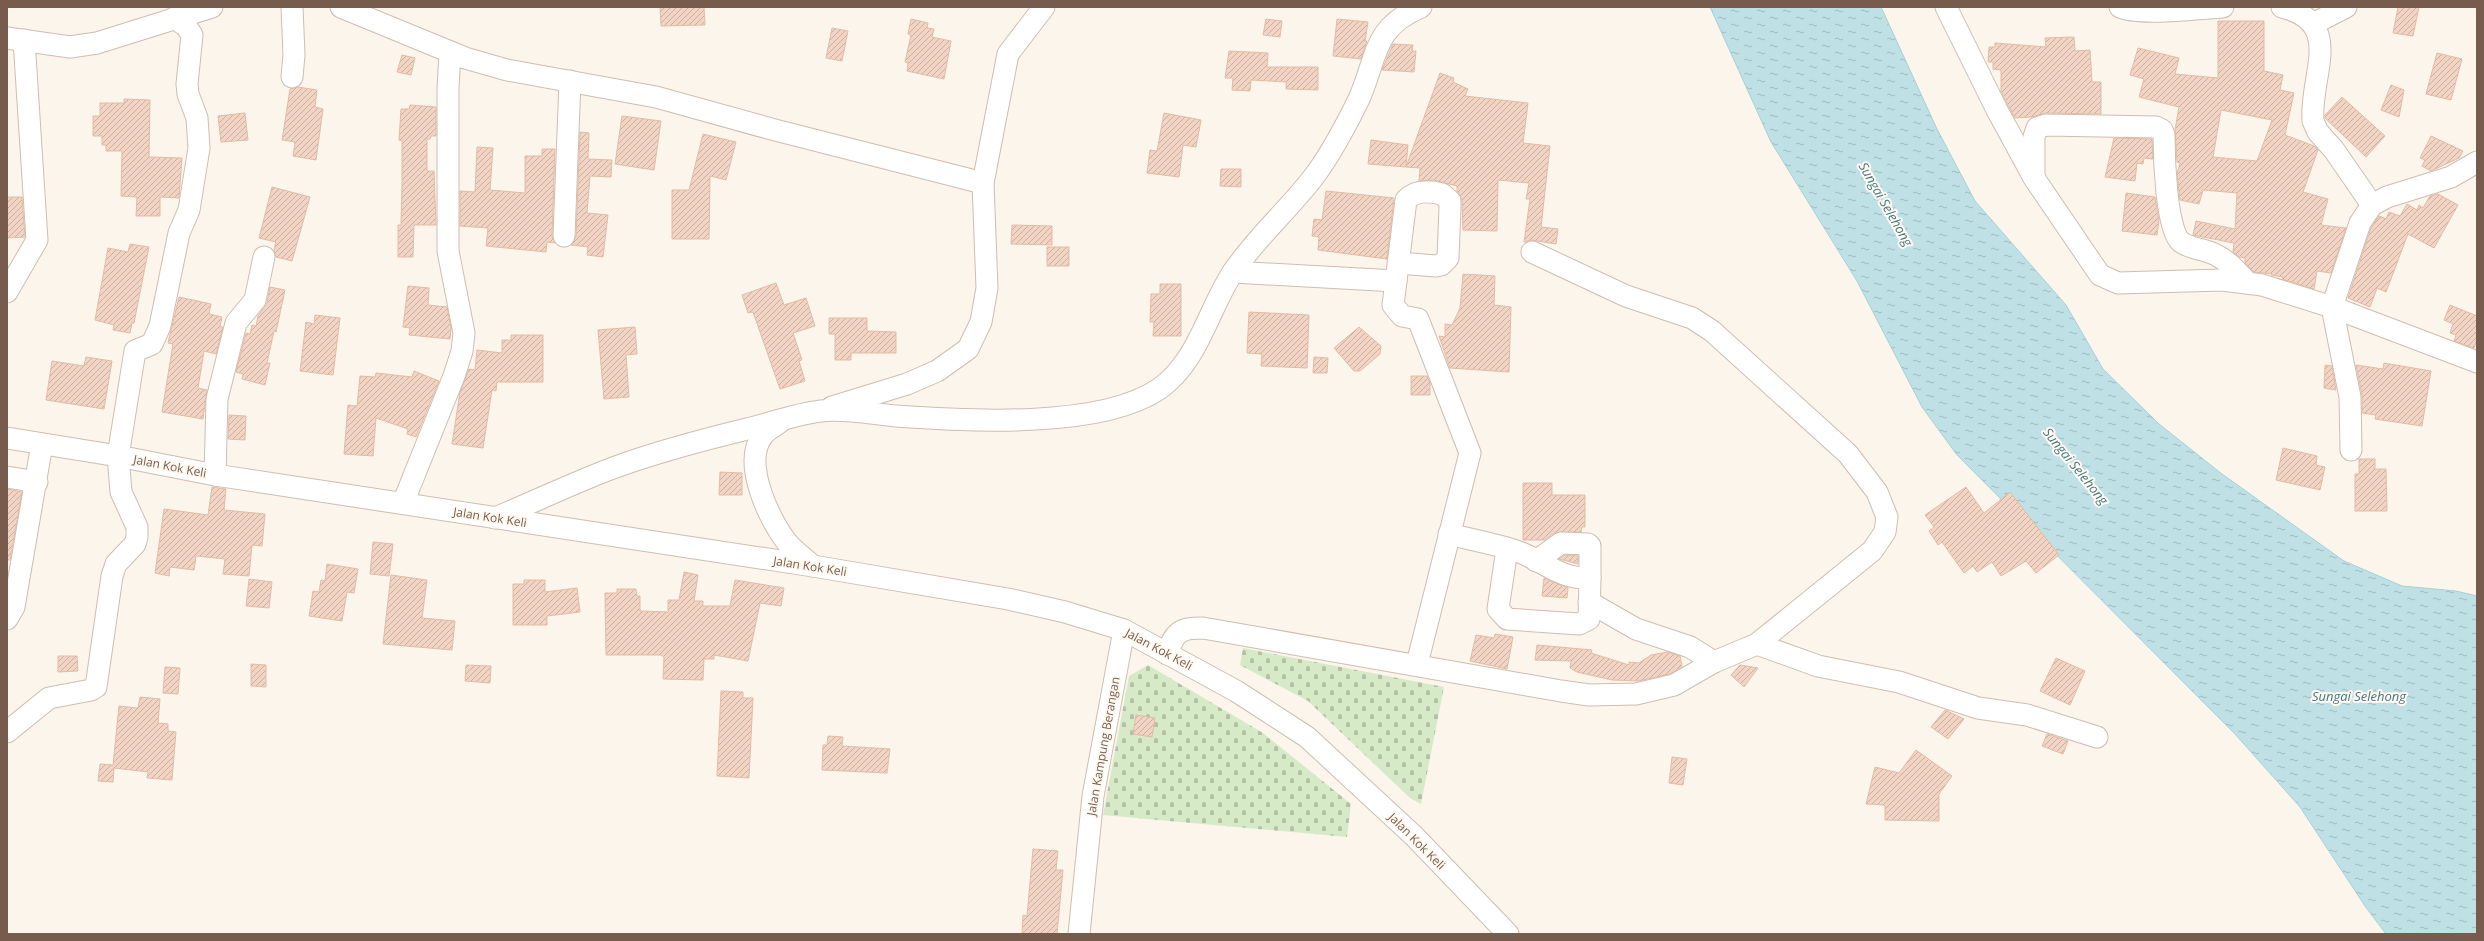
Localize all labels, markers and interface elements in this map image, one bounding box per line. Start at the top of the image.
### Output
water label: Sungai Selehong [1855,159,1918,250]
water label: Sungai Selehong [2039,424,2113,509]
street label: Jalan Kok Keli [131,450,208,481]
street label: Jalan Kok Keli [451,503,528,531]
street label: Jalan Kok Keli [771,552,848,580]
street label: Jalan Kok Keli [1121,624,1196,674]
street label: Jalan Kampung Berangan [1082,675,1124,818]
water label: Sungai Selehong [2312,687,2407,705]
street label: Jalan Kok Keli [1384,808,1449,873]

